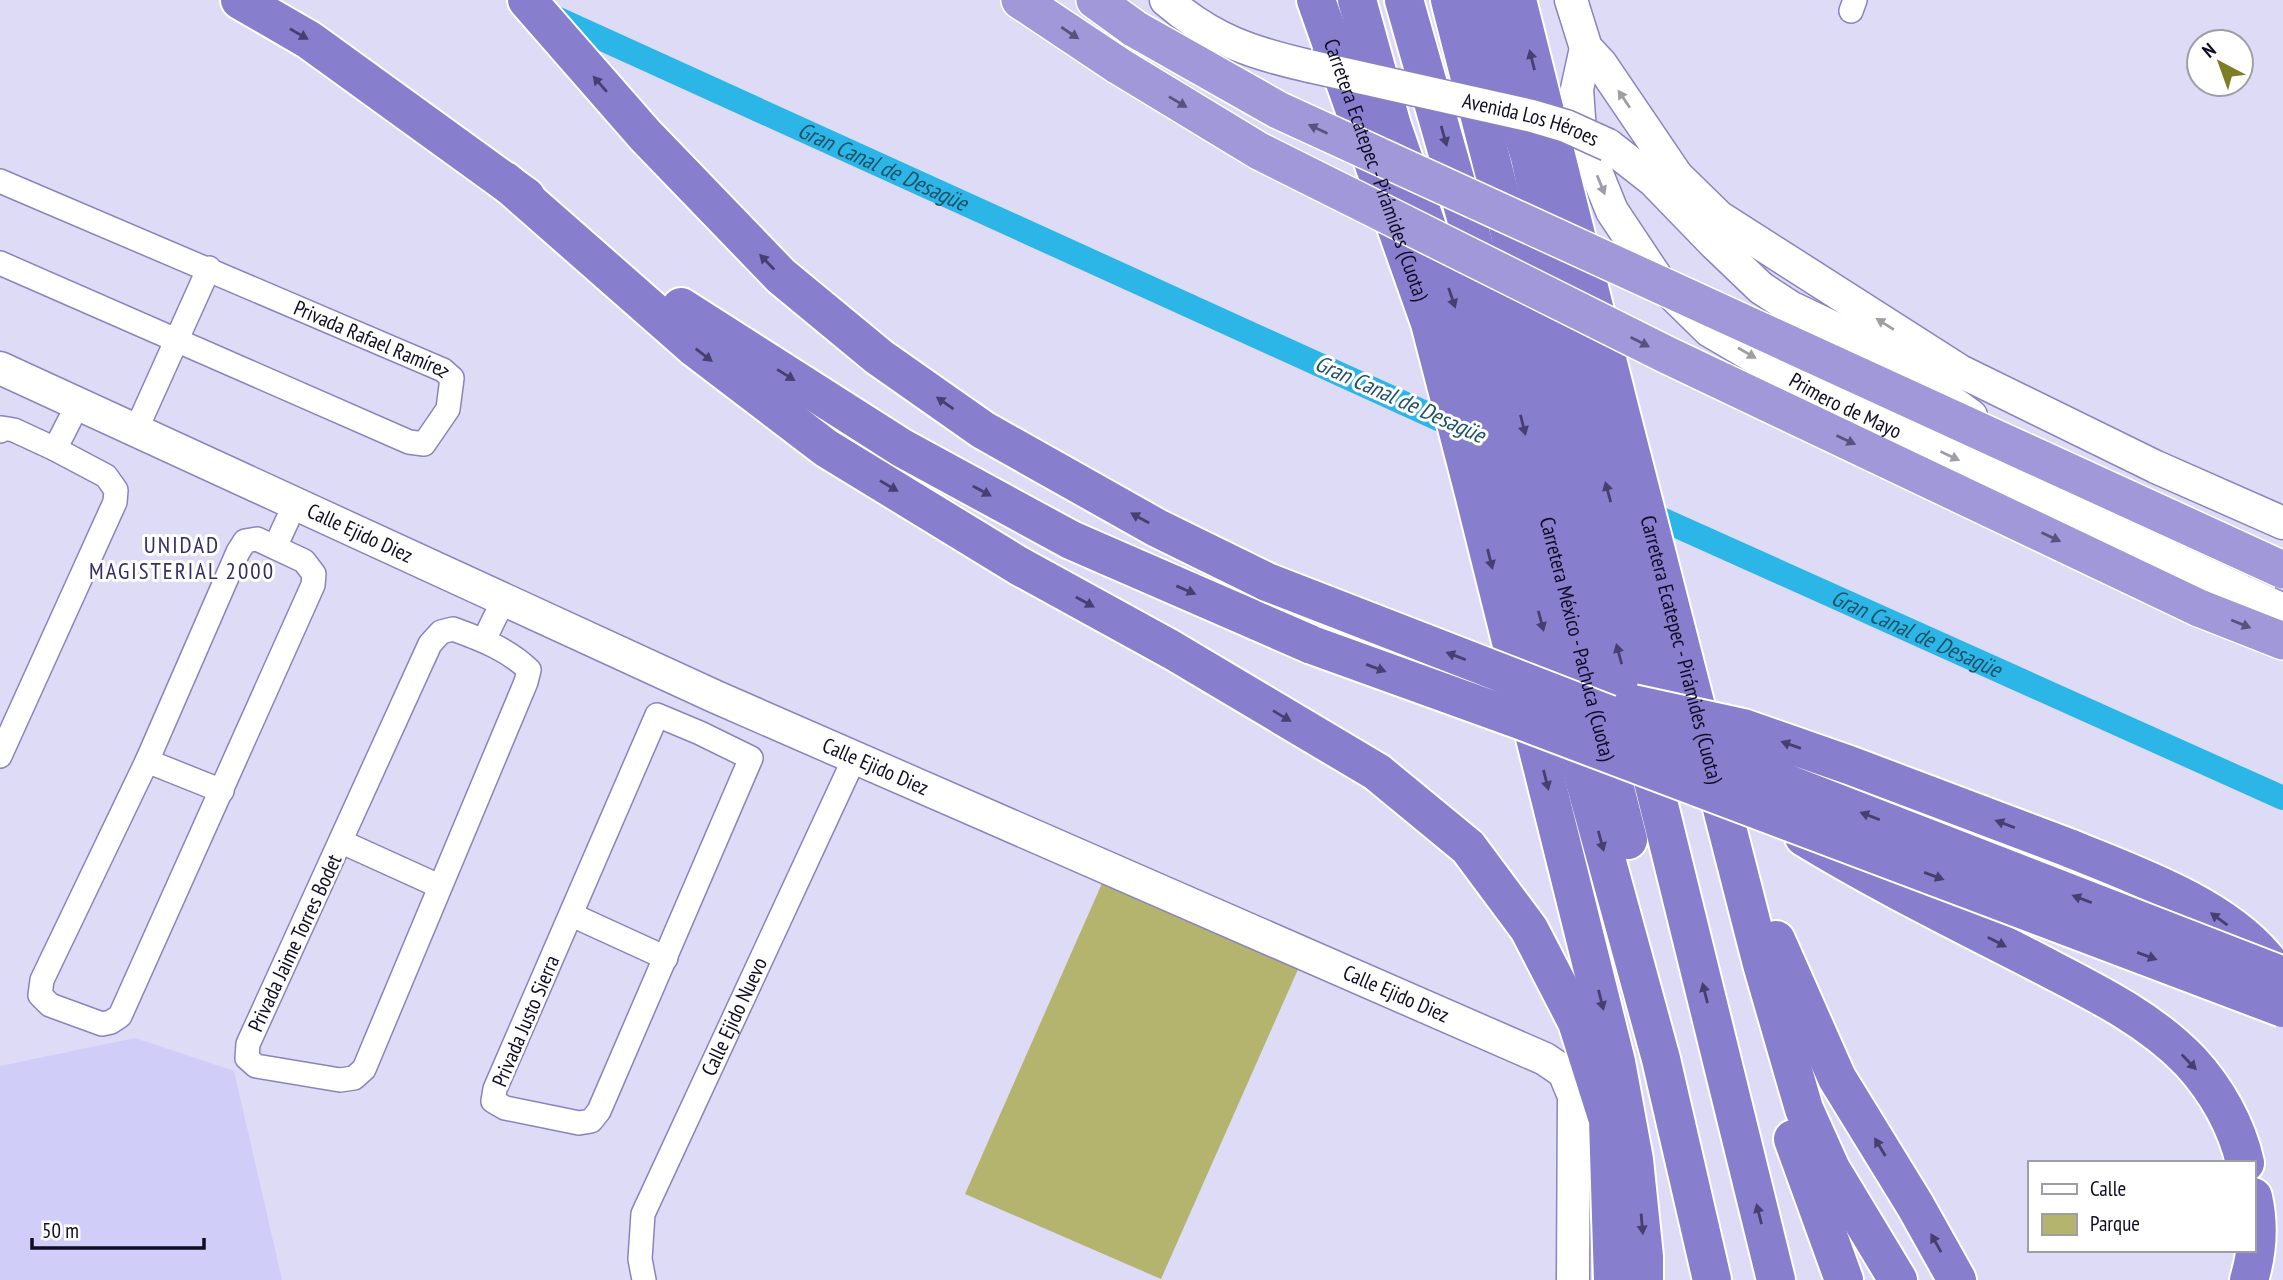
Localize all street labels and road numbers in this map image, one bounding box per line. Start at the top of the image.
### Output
street label: Carretera Ecatepec - Pirámides (Cuota) [1318,35,1435,304]
street label: Avenida Los Héroes [1460,87,1603,152]
street label: Privada Rafael Ramírez [290,294,457,384]
street label: Primero de Mayo [1785,366,1906,445]
street label: Calle Ejido Diez [303,497,417,569]
street label: Carretera Ecatepec - Pirámides (Cuota) [1634,513,1729,786]
street label: Carretera México - Pachuca (Cuota) [1534,514,1621,764]
street label: Calle Ejido Diez [818,731,933,801]
street label: Privada Jaime Torres Bodet [242,850,348,1036]
street label: Privada Justo Sierra [486,951,565,1091]
street label: Calle Ejido Nuevo [695,953,773,1080]
street label: Calle Ejido Diez [1339,958,1453,1028]

